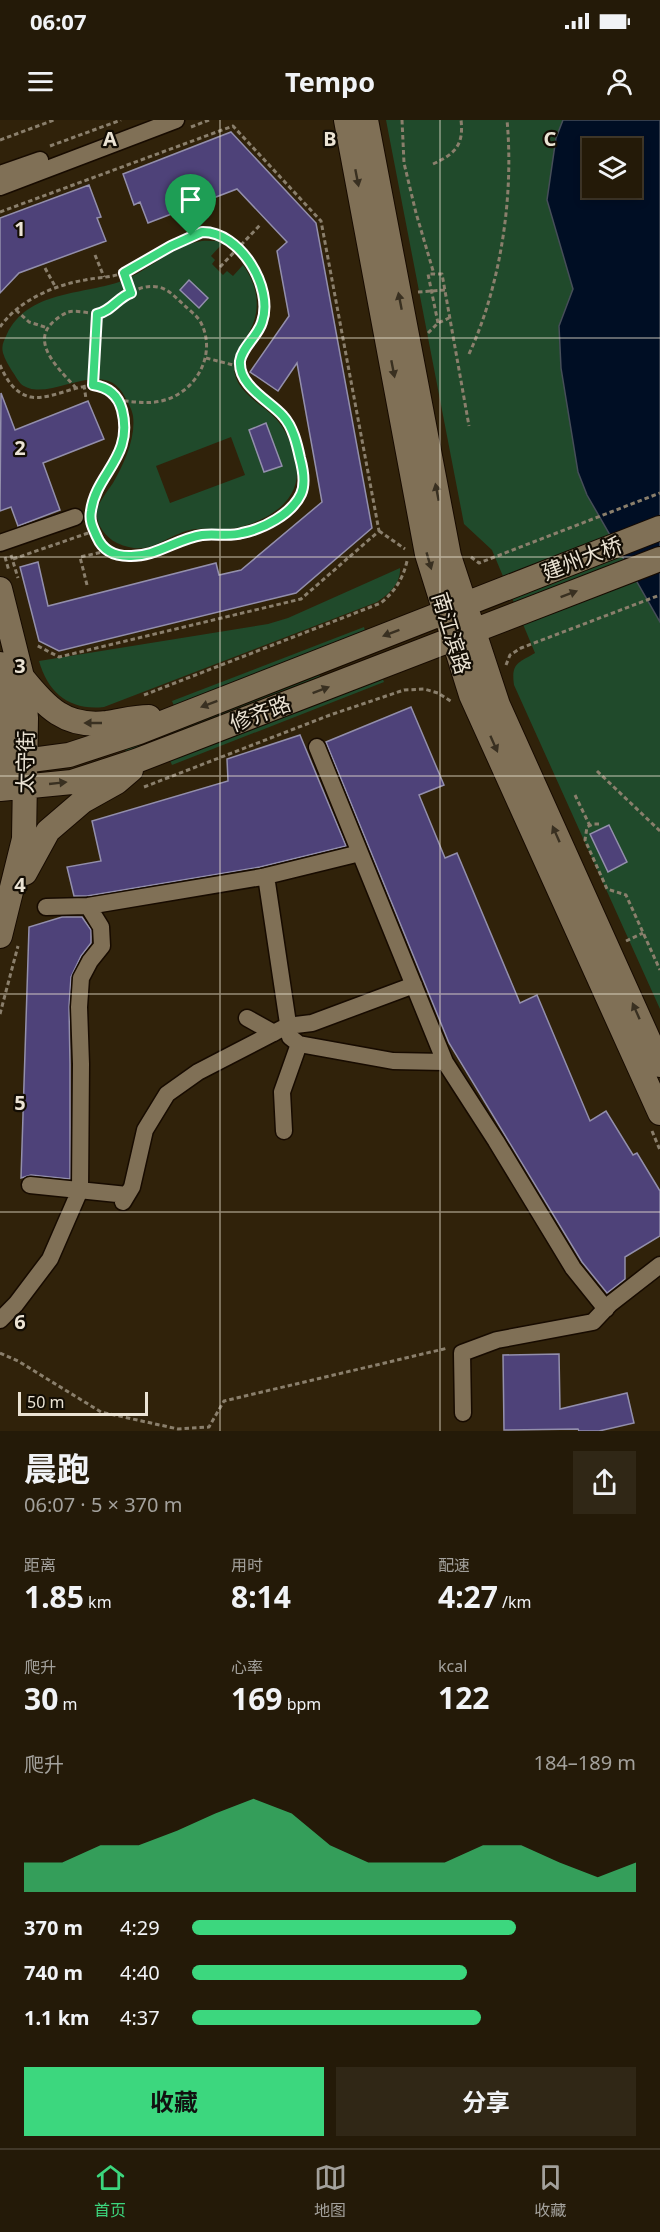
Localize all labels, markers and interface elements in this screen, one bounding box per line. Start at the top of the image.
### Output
text: 06:07 [30,6,87,36]
text: Tempo [285,63,375,100]
icon: menu [24,65,57,98]
icon: person [603,65,636,98]
text: A [103,125,117,152]
text: B [323,125,337,152]
text: C [544,125,557,152]
map controls [582,138,642,198]
button: layers [582,138,642,198]
one-way arrow [353,168,362,187]
pin [165,174,216,236]
icon: arrive [174,183,207,216]
text: 1 [14,215,26,242]
one-way arrow [396,291,405,310]
one-way arrow [389,360,398,379]
text: 2 [14,434,26,461]
one-way arrow [432,483,441,502]
street label: 建州大桥 [538,530,626,586]
one-way arrow [425,552,435,570]
street label: 南江滨路 [426,589,478,677]
one-way arrow [560,589,578,598]
one-way arrow [382,628,400,638]
text: 3 [14,652,26,679]
one-way arrow [312,684,330,694]
street label: 修齐路 [226,689,294,737]
one-way arrow [200,699,218,709]
one-way arrow [84,718,103,728]
street label: 太守街 [10,730,40,794]
one-way arrow [489,736,498,753]
one-way arrow [49,778,68,788]
one-way arrow [551,825,560,842]
text: 4 [14,871,26,898]
one-way arrow [631,1002,641,1020]
text: 5 [14,1089,26,1116]
text: 6 [14,1308,26,1335]
scale bar [18,1389,148,1416]
text: 50 m [27,1391,64,1413]
text: 晨跑 [24,1446,90,1491]
button: share [573,1451,636,1514]
text: 06:07 · 5 × 370 m [24,1491,182,1518]
text: 距离 [24,1554,56,1576]
text: 用时 [231,1554,263,1576]
text: 配速 [438,1554,470,1576]
text: 1.85 [24,1576,84,1617]
text: 8:14 [231,1576,291,1617]
text: 4:27 [438,1576,498,1617]
text: km [84,1591,112,1613]
text: /km [498,1591,532,1613]
text: kcal [438,1655,467,1677]
text: 爬升 [24,1656,56,1678]
text: 心率 [231,1656,263,1678]
text: 122 [438,1677,489,1718]
text: 30 [24,1678,58,1719]
text: 169 [231,1678,282,1719]
text: m [58,1693,77,1715]
text: bpm [282,1693,321,1715]
text: 184–189 m [533,1749,636,1776]
text: 爬升 [24,1751,64,1778]
text: 370 m [24,1914,83,1941]
text: 4:29 [120,1914,160,1941]
text: 740 m [24,1959,83,1986]
text: 4:40 [120,1959,160,1986]
text: 1.1 km [24,2004,90,2031]
text: 4:37 [120,2004,160,2031]
button: 收藏 [24,2067,324,2136]
button: 分享 [336,2067,636,2136]
tab: 首页 [94,2161,127,2221]
tab: 地图 [314,2161,347,2221]
tab: 收藏 [534,2161,567,2221]

